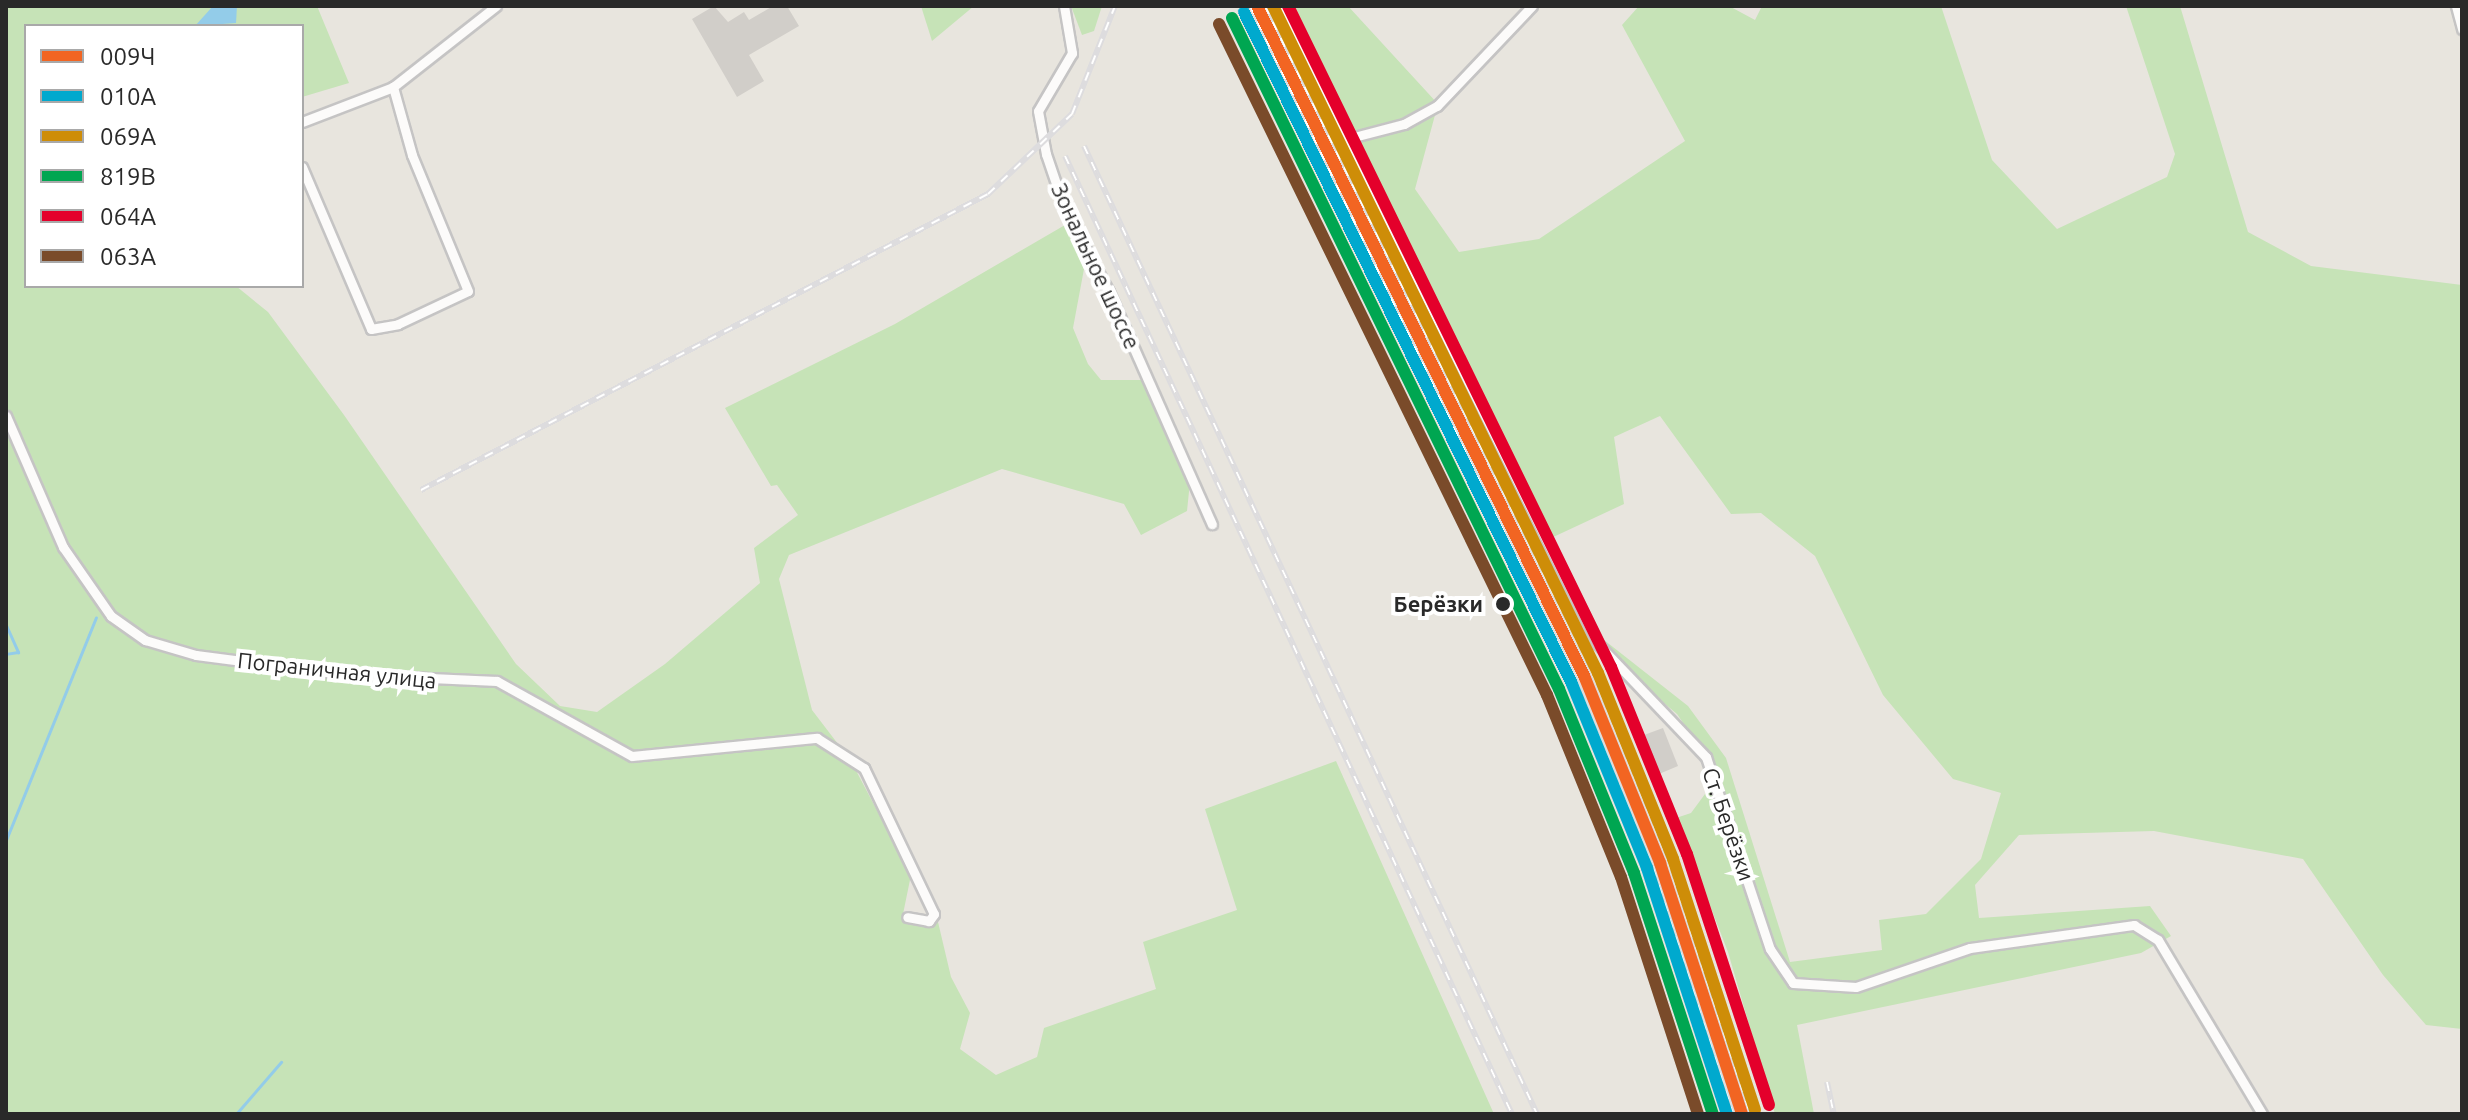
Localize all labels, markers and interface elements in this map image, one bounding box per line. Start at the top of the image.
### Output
legend [24,24,304,288]
text: 009Ч [100,43,155,70]
text: 010А [100,83,156,110]
text: 069А [100,123,156,150]
text: 819В [100,163,156,190]
street label: Зональное шоссе [1046,179,1146,353]
text: 064А [100,203,156,230]
text: 063А [100,243,156,270]
place label: Берёзки [1394,591,1483,617]
marker: Берёзки [1490,591,1516,617]
street label: Пограничная улица [236,646,438,694]
street label: Ст. Берёзки [1697,764,1761,884]

